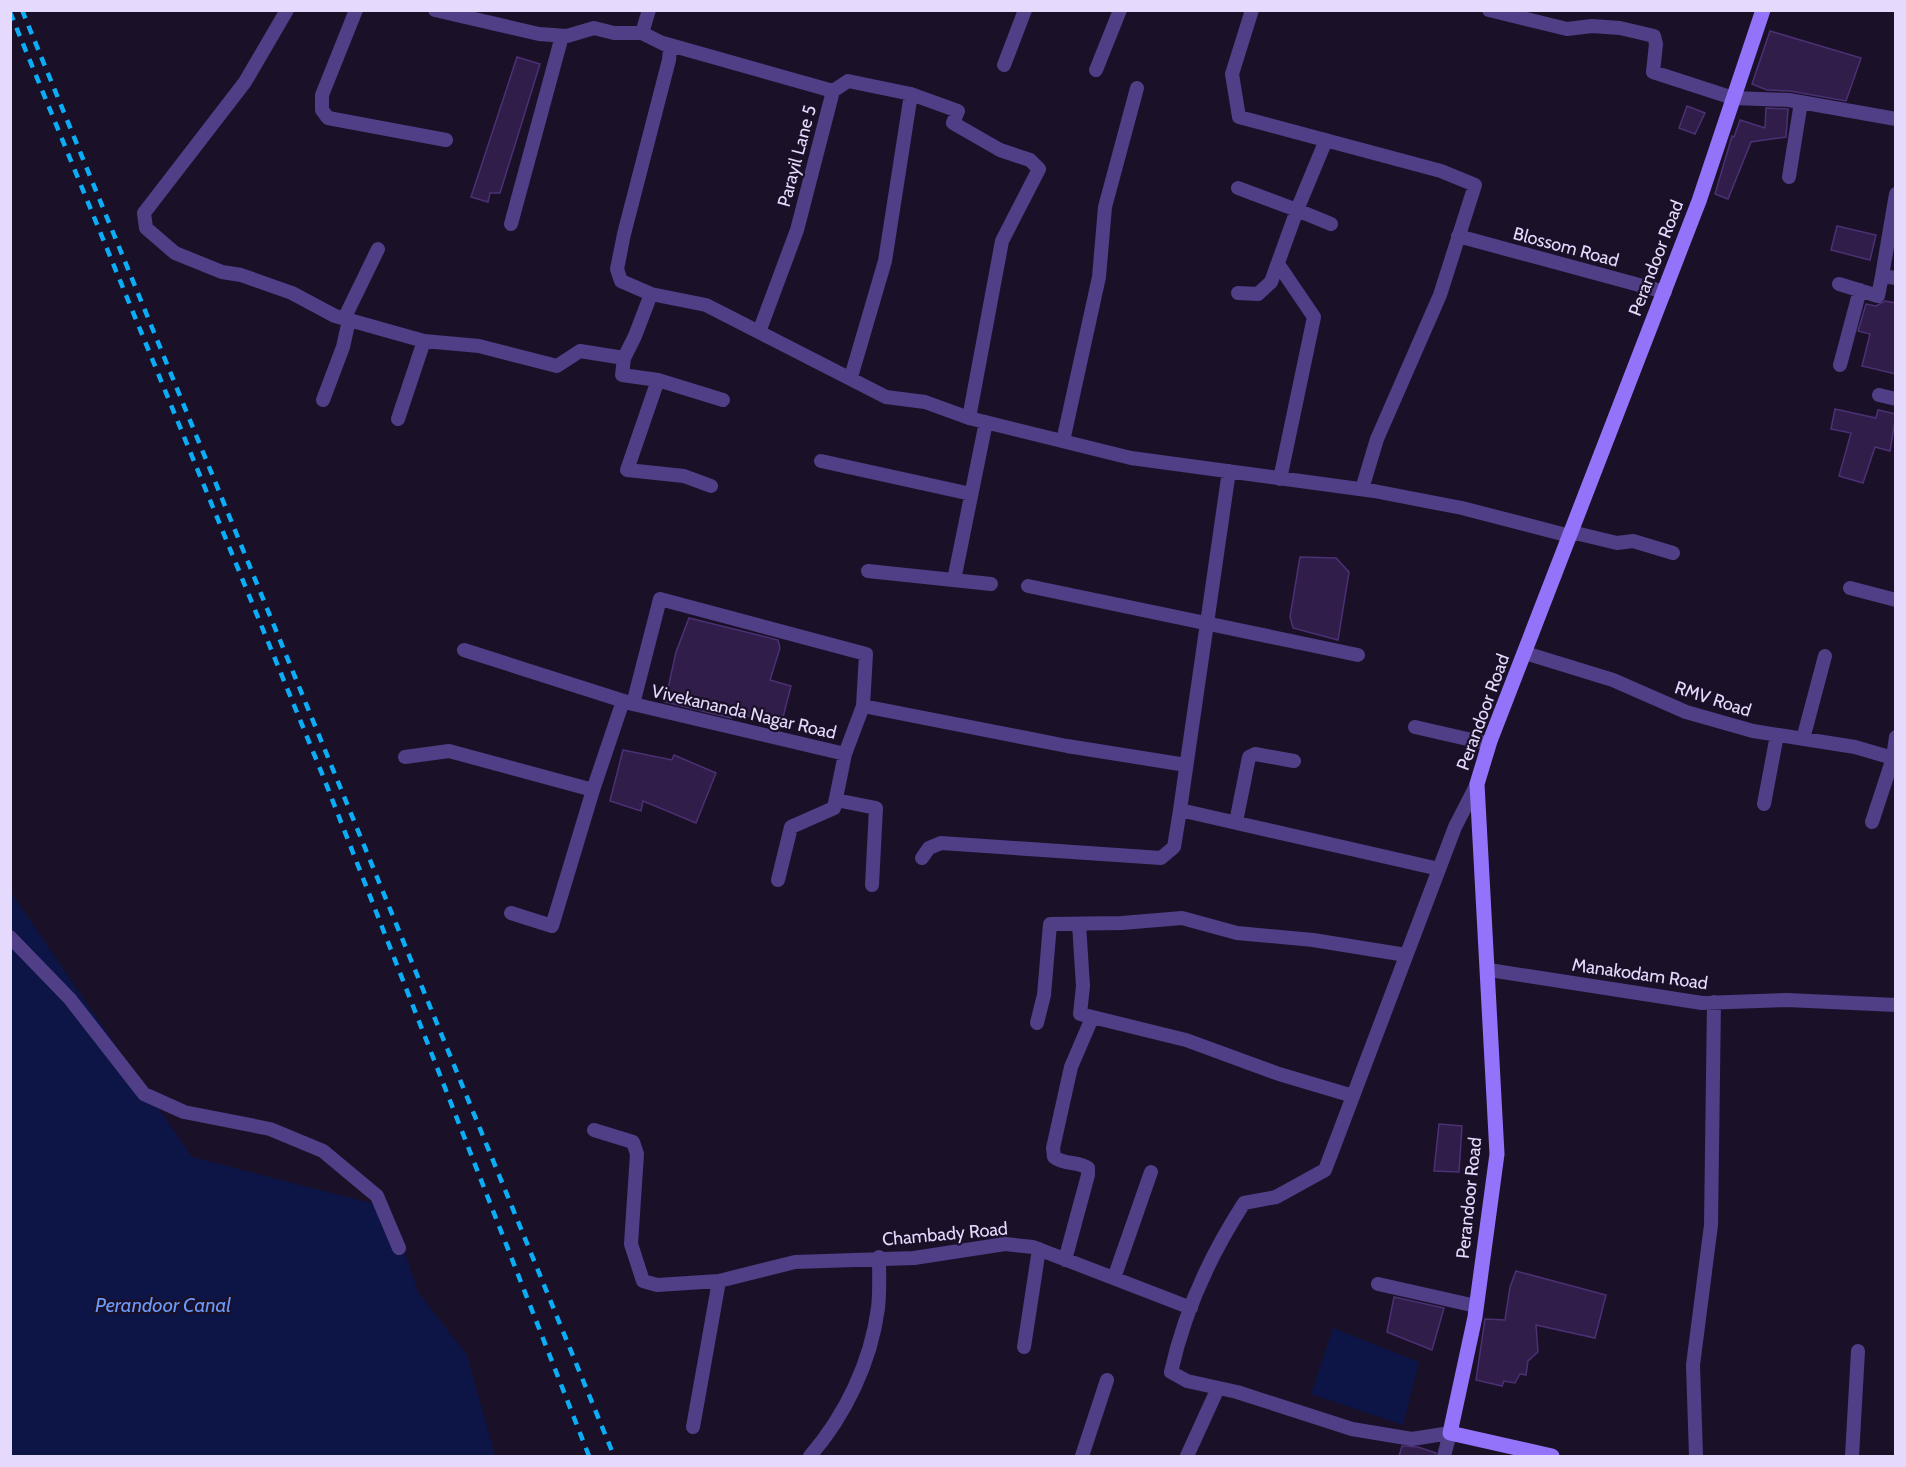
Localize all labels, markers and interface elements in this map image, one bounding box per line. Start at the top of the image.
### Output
street label: Parayil Lane 5 [773,103,821,209]
street label: Perandoor Road [1624,197,1688,319]
street label: Blossom Road [1511,222,1621,272]
street label: Perandoor Road [1452,651,1514,773]
street label: RMV Road [1672,676,1754,722]
street label: Vivekananda Nagar Road [649,680,839,744]
street label: Manakodam Road [1571,954,1709,994]
street label: Perandoor Road [1452,1136,1486,1260]
street label: Chambady Road [881,1218,1009,1250]
water label: Perandoor Canal [95,1293,231,1317]

